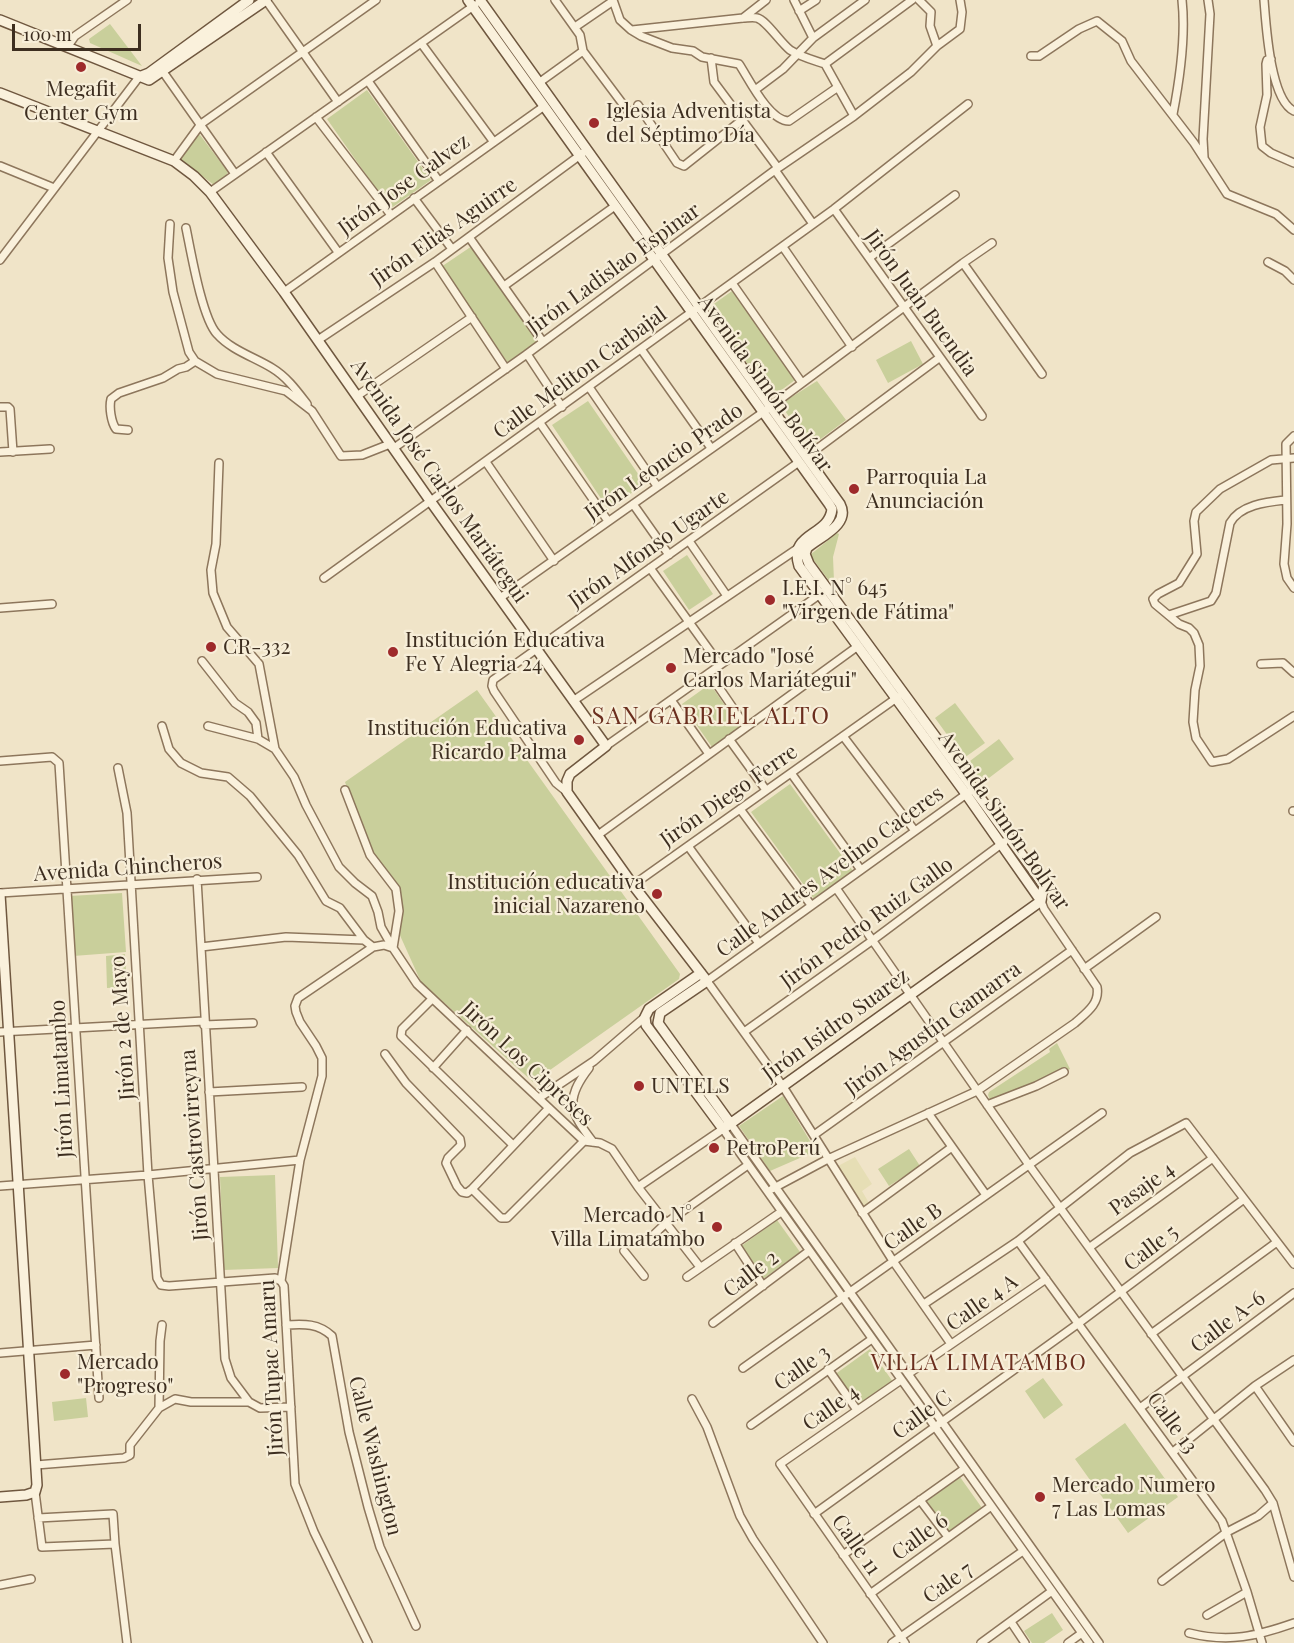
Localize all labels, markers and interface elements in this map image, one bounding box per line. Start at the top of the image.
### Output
scale bar [15,12,144,50]
text: 100 m [23,22,72,46]
marker: Megafit Center Gym [74,60,88,74]
place label: Megafit Center Gym [24,76,138,126]
place label: Iglesia Adventista del Séptimo Día [606,98,771,148]
marker: Iglesia Adventista del Séptimo Día [587,116,601,130]
street label: Jirón Jose Galvez [333,129,475,241]
street label: Jirón Elias Aguirre [366,172,522,292]
street label: Jirón Ladislao Espinar [523,198,705,340]
street label: Jirón Juan Buendia [859,225,983,381]
street label: Avenida Simón Bolívar [692,291,838,477]
street label: Calle Meliton Carbajal [488,302,672,444]
street label: Avenida José Carlos Mariátegui [345,354,533,608]
street label: Jirón Leoncio Prado [580,398,748,526]
place label: Parroquia La Anunciación [866,464,987,514]
marker: Parroquia La Anunciación [847,482,861,496]
street label: Jirón Alfonso Ugarte [564,484,734,614]
place label: I.E.I. N° 645 "Virgen de Fátima" [782,575,954,625]
marker: I.E.I. N° 645 "Virgen de Fátima" [763,593,777,607]
place label: Institución Educativa Fe Y Alegria 24 [405,627,605,677]
place label: CR-332 [223,634,291,660]
marker: CR-332 [204,640,218,654]
place label: Mercado "José Carlos Mariátegui" [683,643,857,693]
marker: Institución Educativa Fe Y Alegria 24 [386,645,400,659]
marker: Mercado "José Carlos Mariátegui" [664,661,678,675]
district label: SAN GABRIEL ALTO [592,703,830,731]
place label: Institución Educativa Ricardo Palma [367,715,567,765]
street label: Avenida Simón Bolívar [933,727,1075,915]
marker: Institución Educativa Ricardo Palma [572,733,586,747]
street label: Jirón Diego Ferre [656,739,802,853]
street label: Calle Andres Avelino Caceres [711,781,949,963]
street label: Avenida Chincheros [33,849,223,887]
street label: Jirón Pedro Ruiz Gallo [776,852,958,994]
place label: Institución educativa inicial Nazareno [447,869,645,919]
marker: Institución educativa inicial Nazareno [650,887,664,901]
street label: Jirón 2 de Mayo [105,955,141,1101]
street label: Jirón Agustín Gamarra [840,957,1026,1101]
street label: Jirón Isidro Suarez [758,963,914,1087]
street label: Jirón Los Cipreses [456,996,598,1132]
street label: Jirón Limatambo [45,999,79,1159]
street label: Jirón Castrovirreyna [176,1048,214,1242]
place label: UNTELS [651,1073,730,1099]
marker: UNTELS [632,1079,646,1093]
place label: PetroPerú [726,1135,820,1161]
marker: PetroPerú [707,1141,721,1155]
street label: Pasaje 4 [1105,1157,1179,1221]
street label: Calle B [879,1198,947,1256]
place label: Mercado N° 1 Villa Limatambo [551,1202,705,1252]
street label: Calle 5 [1119,1219,1183,1277]
marker: Mercado N° 1 Villa Limatambo [710,1220,724,1234]
street label: Calle 2 [718,1245,784,1303]
street label: Calle 4 A [941,1269,1023,1337]
street label: Jirón Tupac Amaru [255,1279,289,1457]
street label: Calle A-6 [1186,1286,1270,1358]
street label: Calle 3 [769,1340,835,1396]
place label: Mercado "Progreso" [77,1349,173,1399]
district label: VILLA LIMATAMBO [871,1350,1087,1376]
marker: Mercado "Progreso" [58,1367,72,1381]
street label: Calle Washington [343,1374,407,1538]
street label: Calle 4 [798,1380,864,1436]
street label: Calle C [887,1385,957,1445]
street label: Calle 13 [1141,1388,1203,1458]
place label: Mercado Numero 7 Las Lomas [1052,1472,1215,1522]
marker: Mercado Numero 7 Las Lomas [1033,1490,1047,1504]
street label: Calle 6 [887,1508,953,1566]
street label: Calle 11 [826,1510,886,1580]
street label: Cale 7 [918,1557,978,1609]

